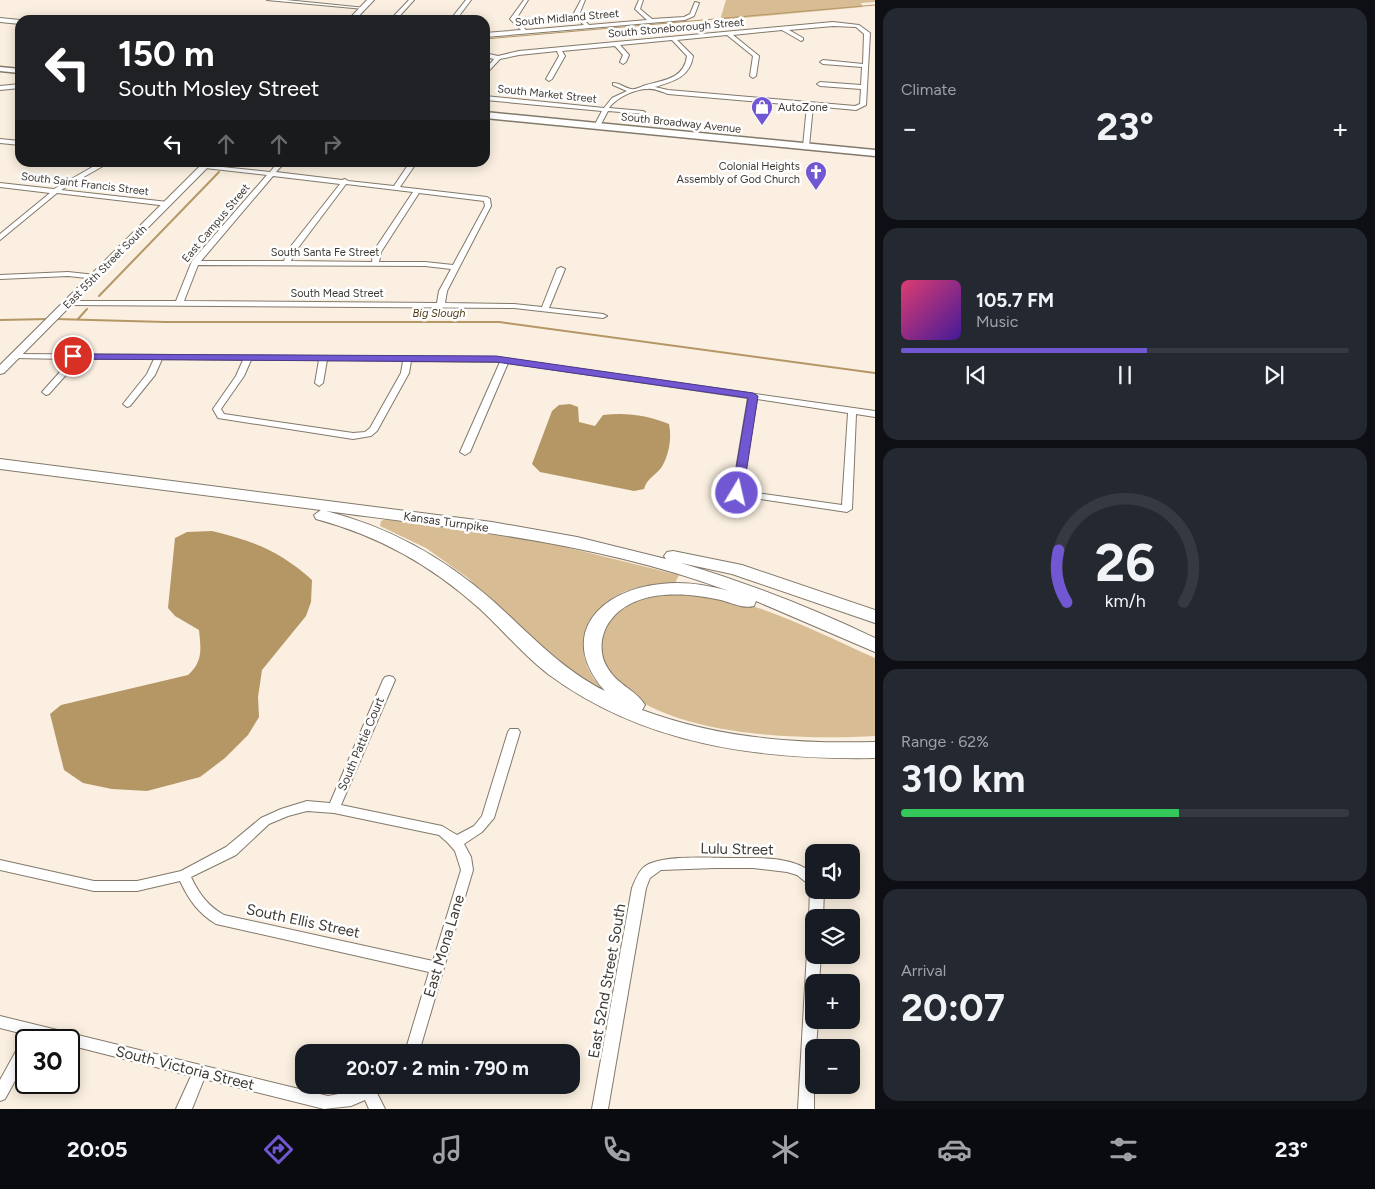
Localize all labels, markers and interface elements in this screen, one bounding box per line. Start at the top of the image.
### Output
street label: South Midland Street [514,7,620,29]
street label: South Stoneborough Street [607,16,745,40]
text: 150 m [118,33,215,75]
icon: left [35,35,100,100]
text: South Mosley Street [118,75,319,102]
text: Climate [901,80,956,99]
street label: South Market Street [497,82,597,106]
shop icon: AutoZone [750,95,774,126]
place label: AutoZone [778,101,828,114]
text: 23° [1096,104,1154,150]
street label: South Broadway Avenue [620,110,742,136]
text: − [901,111,918,145]
text: + [1332,111,1349,145]
icon: left [159,130,187,158]
icon: ahead [212,130,240,158]
icon: ahead [265,130,293,158]
icon: right [318,130,346,158]
place label: Colonial Heights Assembly of God Church [676,160,800,186]
church icon: Colonial Heights Assembly of God Church [804,160,828,191]
street label: South Saint Francis Street [20,170,150,198]
street label: East Campus Street [179,181,253,265]
street label: East 55th Street South [60,222,150,312]
street label: South Santa Fe Street [271,246,379,259]
street label: South Mead Street [290,287,384,300]
text: 105.7 FM [976,289,1054,312]
water label: Big Slough [413,307,465,320]
text: Music [976,312,1018,331]
pin [52,335,94,377]
icon: arrive [59,342,87,370]
icon: previous [962,361,990,389]
icon: pause [1111,361,1139,389]
icon: next [1260,361,1288,389]
position arrow [710,466,762,518]
street label: Kansas Turnpike [402,509,490,535]
text: 26 [1095,532,1155,594]
text: km/h [1105,590,1145,611]
street label: South Pattie Court [335,695,387,793]
text: Range · 62% [901,732,989,751]
text: 310 km [901,756,1025,802]
street label: Lulu Street [700,839,774,859]
map controls [805,844,860,1094]
button: sound [805,844,860,899]
street label: East Mona Lane [420,893,468,999]
street label: South Ellis Street [245,900,362,942]
street label: East 52nd Street South [585,902,629,1060]
button: layers [805,909,860,964]
text: Arrival [901,961,946,980]
button: + [805,974,860,1029]
text: 20:07 [901,985,1005,1031]
speed limit sign: 30 [15,1029,80,1094]
button: − [805,1039,860,1094]
street label: South Victoria Street [114,1042,257,1094]
text: 20:07 · 2 min · 790 m [346,1057,529,1080]
icon: directions [261,1132,296,1167]
icon: music [430,1132,465,1167]
icon: phone [599,1132,634,1167]
icon: climate [768,1132,803,1167]
icon: car [937,1132,972,1167]
icon: filters [1106,1132,1141,1167]
text: 20:05 [67,1136,128,1163]
text: 23° [1275,1136,1308,1163]

